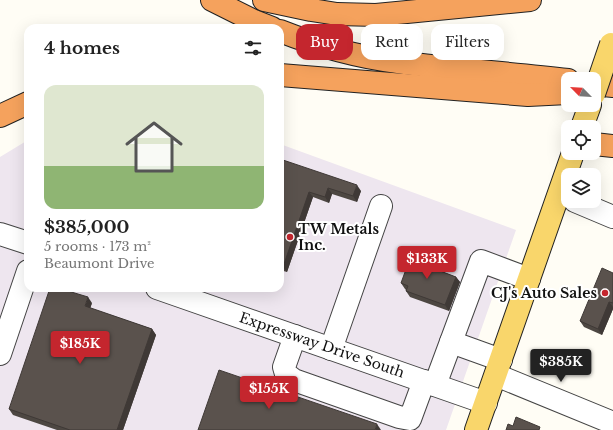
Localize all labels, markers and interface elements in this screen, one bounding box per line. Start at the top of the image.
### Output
chip: Buy [296,24,353,60]
chip: Rent [361,24,423,60]
chip: Filters [431,24,504,60]
icon: filters [242,37,264,59]
text: 4 homes [44,38,120,59]
north arrow [561,72,601,112]
map controls [561,72,601,208]
icon: home [118,111,190,183]
button: locate [561,120,601,160]
button: layers [561,168,601,208]
text: $385,000 [44,217,129,238]
place label: TW Metals Inc. [298,220,379,254]
marker: TW Metals Inc. [285,232,295,242]
text: 5 rooms · 173 m² [44,238,151,255]
pin: $133K [399,246,455,280]
text: $133K [406,250,448,267]
text: Beaumont Drive [44,255,155,272]
place label: CJ's Auto Sales [491,284,597,302]
marker: CJ's Auto Sales [600,288,610,298]
street label: Expressway Drive South [237,308,407,382]
pin: $185K [52,331,108,365]
text: $185K [60,335,100,352]
pin: $385K [533,349,589,383]
text: $385K [539,353,583,370]
pin: $155K [241,376,297,410]
text: $155K [249,380,289,397]

